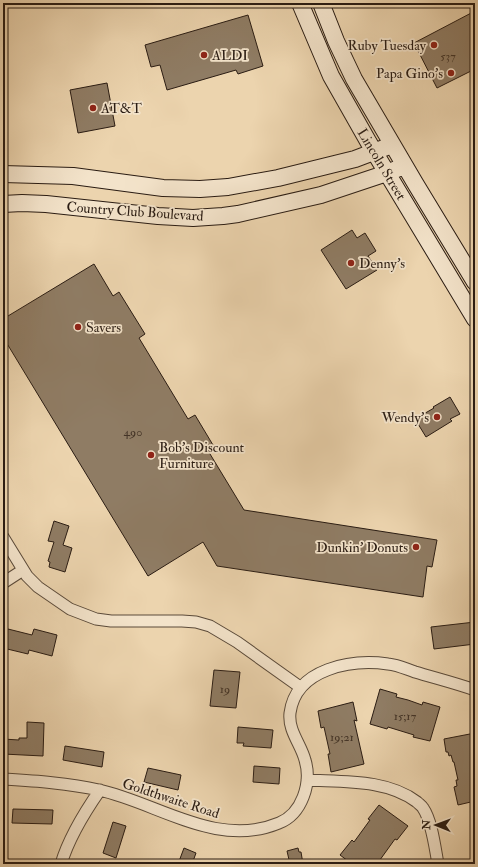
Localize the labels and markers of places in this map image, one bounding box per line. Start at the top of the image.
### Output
place label: Ruby Tuesday [348,37,427,55]
marker: Ruby Tuesday [429,40,439,50]
place label: ALDI [211,47,248,64]
marker: ALDI [199,50,209,60]
place label: Papa Gino's [376,65,443,83]
marker: Papa Gino's [446,68,456,78]
place label: AT&T [100,100,143,117]
marker: AT&T [88,103,98,113]
place label: Denny's [359,255,405,273]
marker: Denny's [346,258,356,268]
place label: Savers [86,319,121,336]
marker: Savers [73,322,83,332]
place label: Wendy's [380,409,429,427]
marker: Wendy's [432,412,442,422]
place label: Bob's Discount Furniture [159,439,245,472]
marker: Bob's Discount Furniture [146,450,156,460]
place label: Dunkin' Donuts [316,539,408,556]
marker: Dunkin' Donuts [411,542,421,552]

